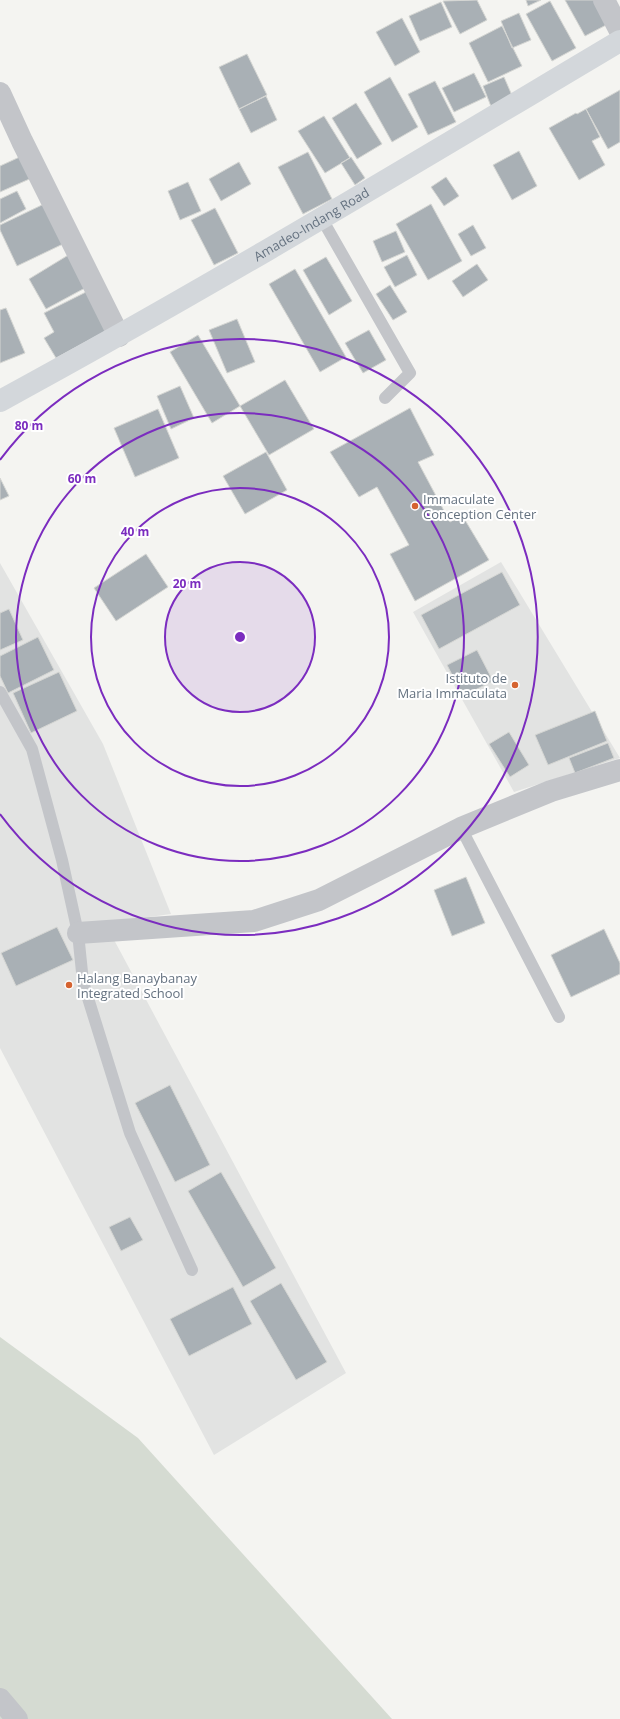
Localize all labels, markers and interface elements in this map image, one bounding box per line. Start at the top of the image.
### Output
street label: Amadeo-Indang Road [250,183,372,265]
text: 80 m [15,417,43,434]
text: 60 m [68,470,96,487]
place label: Immaculate Conception Center [423,490,537,523]
marker: Immaculate Conception Center [410,501,420,511]
text: 40 m [121,523,149,540]
text: 20 m [173,575,201,592]
centre of rings [233,630,247,644]
place label: Istituto de Maria Immaculata [397,669,507,702]
marker: Istituto de Maria Immaculata [510,680,520,690]
place label: Halang Banaybanay Integrated School [77,969,197,1002]
marker: Halang Banaybanay Integrated School [64,980,74,990]

